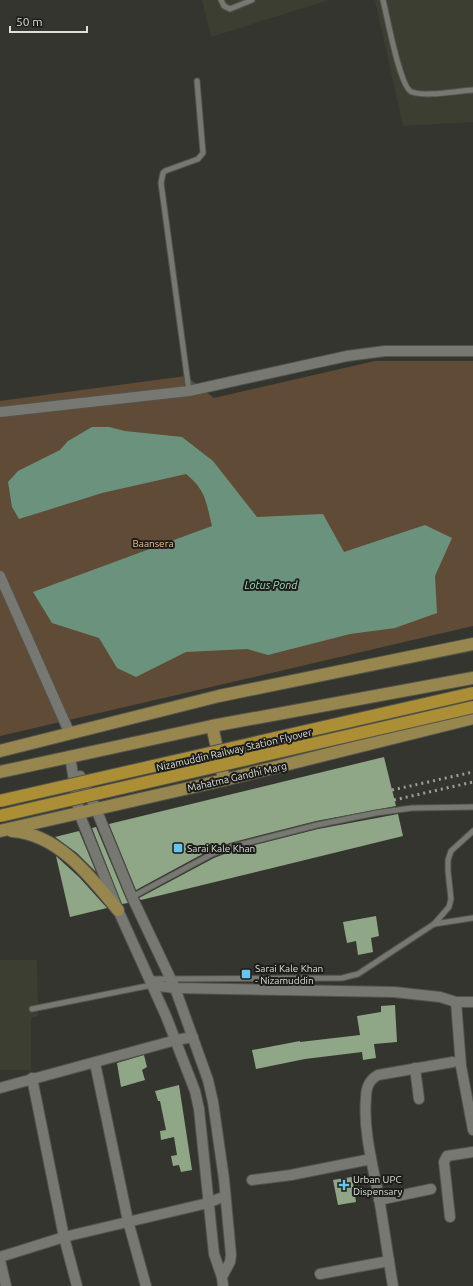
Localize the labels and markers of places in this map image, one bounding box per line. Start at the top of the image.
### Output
marker: Sarai Kale Khan [172,842,184,854]
place label: Sarai Kale Khan [187,843,255,854]
place label: Sarai Kale Khan - Nizamuddin [255,963,323,986]
marker: Sarai Kale Khan - Nizamuddin [240,968,252,980]
place label: Urban UPC Dispensary [353,1174,402,1197]
marker: Urban UPC Dispensary [338,1179,350,1191]

